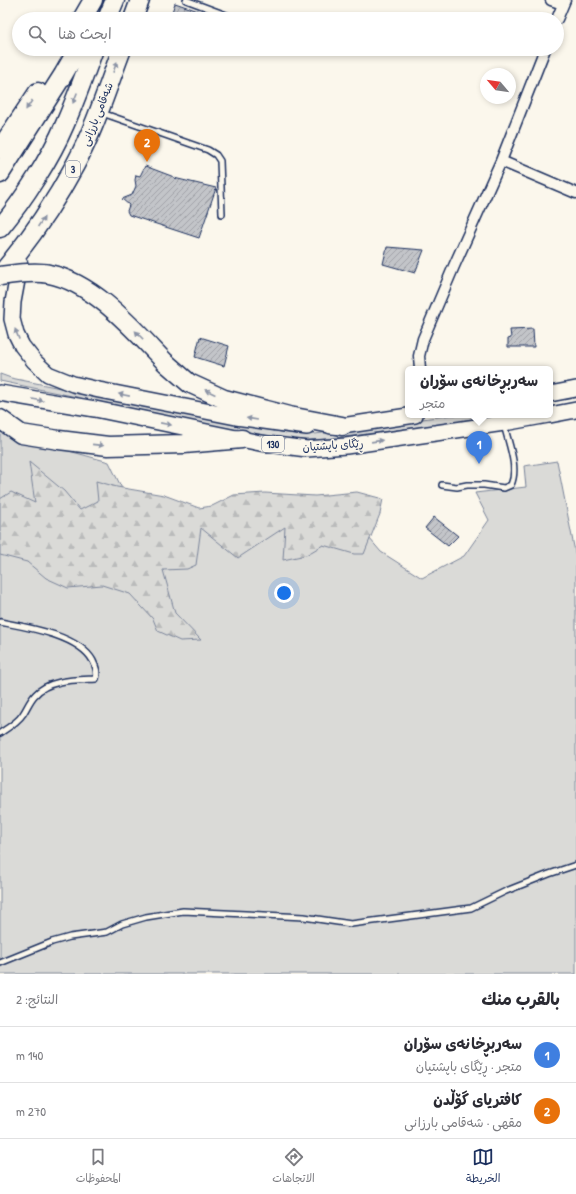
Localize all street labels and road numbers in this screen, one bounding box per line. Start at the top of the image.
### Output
street label: شەقامی بارزانی [78,80,117,148]
road number: 3 [66,161,80,177]
road number: 130 [262,436,284,452]
street label: ڕێگای باپشتیان [302,436,364,456]

